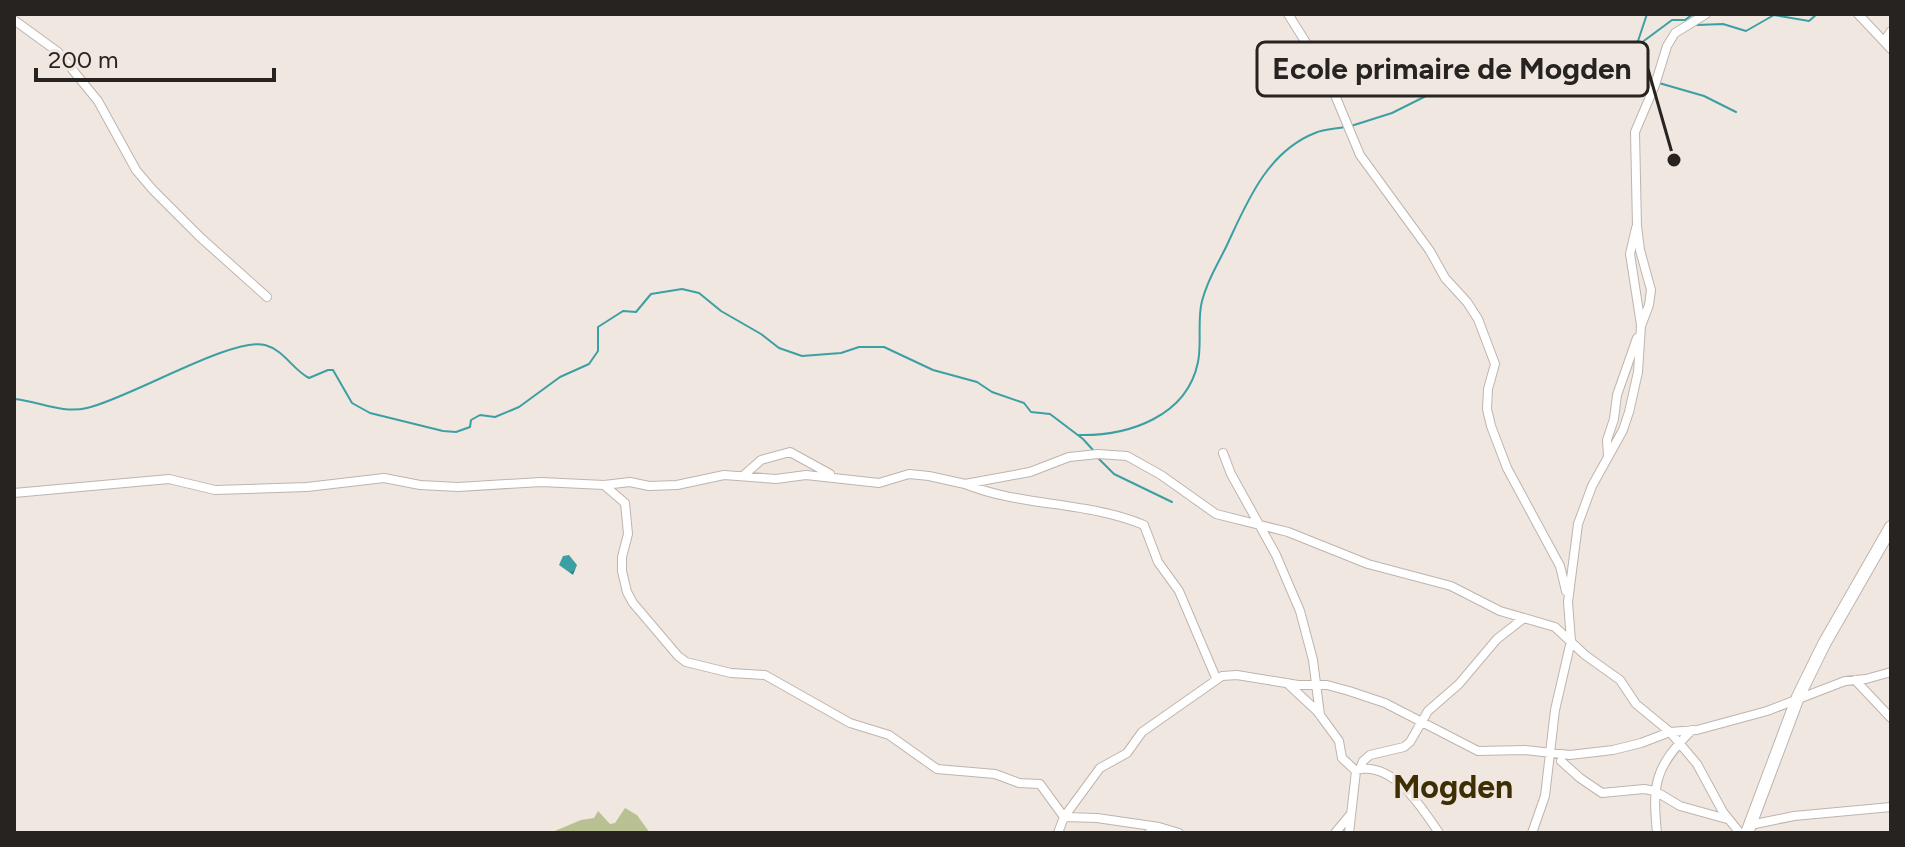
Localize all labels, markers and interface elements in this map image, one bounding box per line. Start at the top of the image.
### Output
scale bar [36,32,274,82]
callout: Ecole primaire de Mogden [1257,42,1648,96]
text: 200 m [48,45,119,74]
text: Ecole primaire de Mogden [1272,50,1632,87]
district label: Mogden [1393,768,1513,806]

